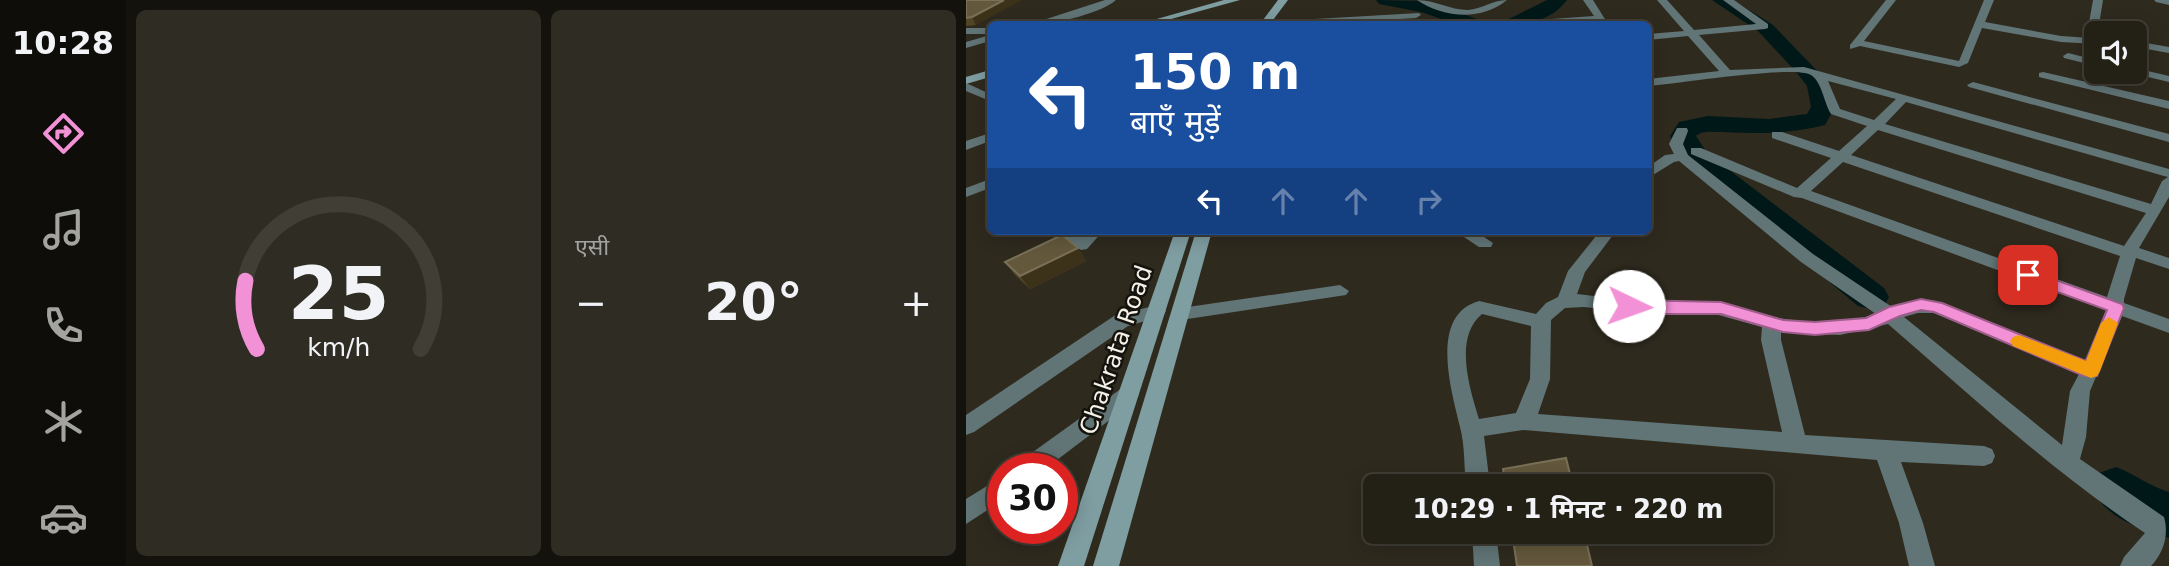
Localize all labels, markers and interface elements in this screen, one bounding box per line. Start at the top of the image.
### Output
map controls [2084,21,2147,84]
button: sound [2084,21,2147,84]
text: 10:28 [12,24,114,62]
text: 150 m [1130,44,1300,101]
icon: left [1015,49,1106,140]
text: बाएँ मुड़ें [1130,103,1221,141]
icon: directions [39,109,88,158]
icon: left [1191,182,1229,220]
icon: ahead [1264,182,1302,220]
icon: ahead [1337,182,1375,220]
icon: right [1410,182,1448,220]
icon: music [39,205,88,254]
text: एसी [575,234,609,260]
pin [1998,245,2058,305]
text: 25 [288,251,389,336]
icon: arrive [2009,256,2047,294]
street label: Chakrata Road [1074,262,1158,438]
position arrow [1592,269,1666,343]
text: 20° [704,272,803,332]
text: − [575,281,607,325]
text: + [900,281,932,325]
icon: phone [39,301,88,350]
text: km/h [307,333,370,362]
icon: climate [39,397,88,446]
speed limit sign: 30 [987,453,1078,544]
icon: car [39,493,88,542]
text: 10:29 · 1 मिनट · 220 m [1413,494,1723,524]

